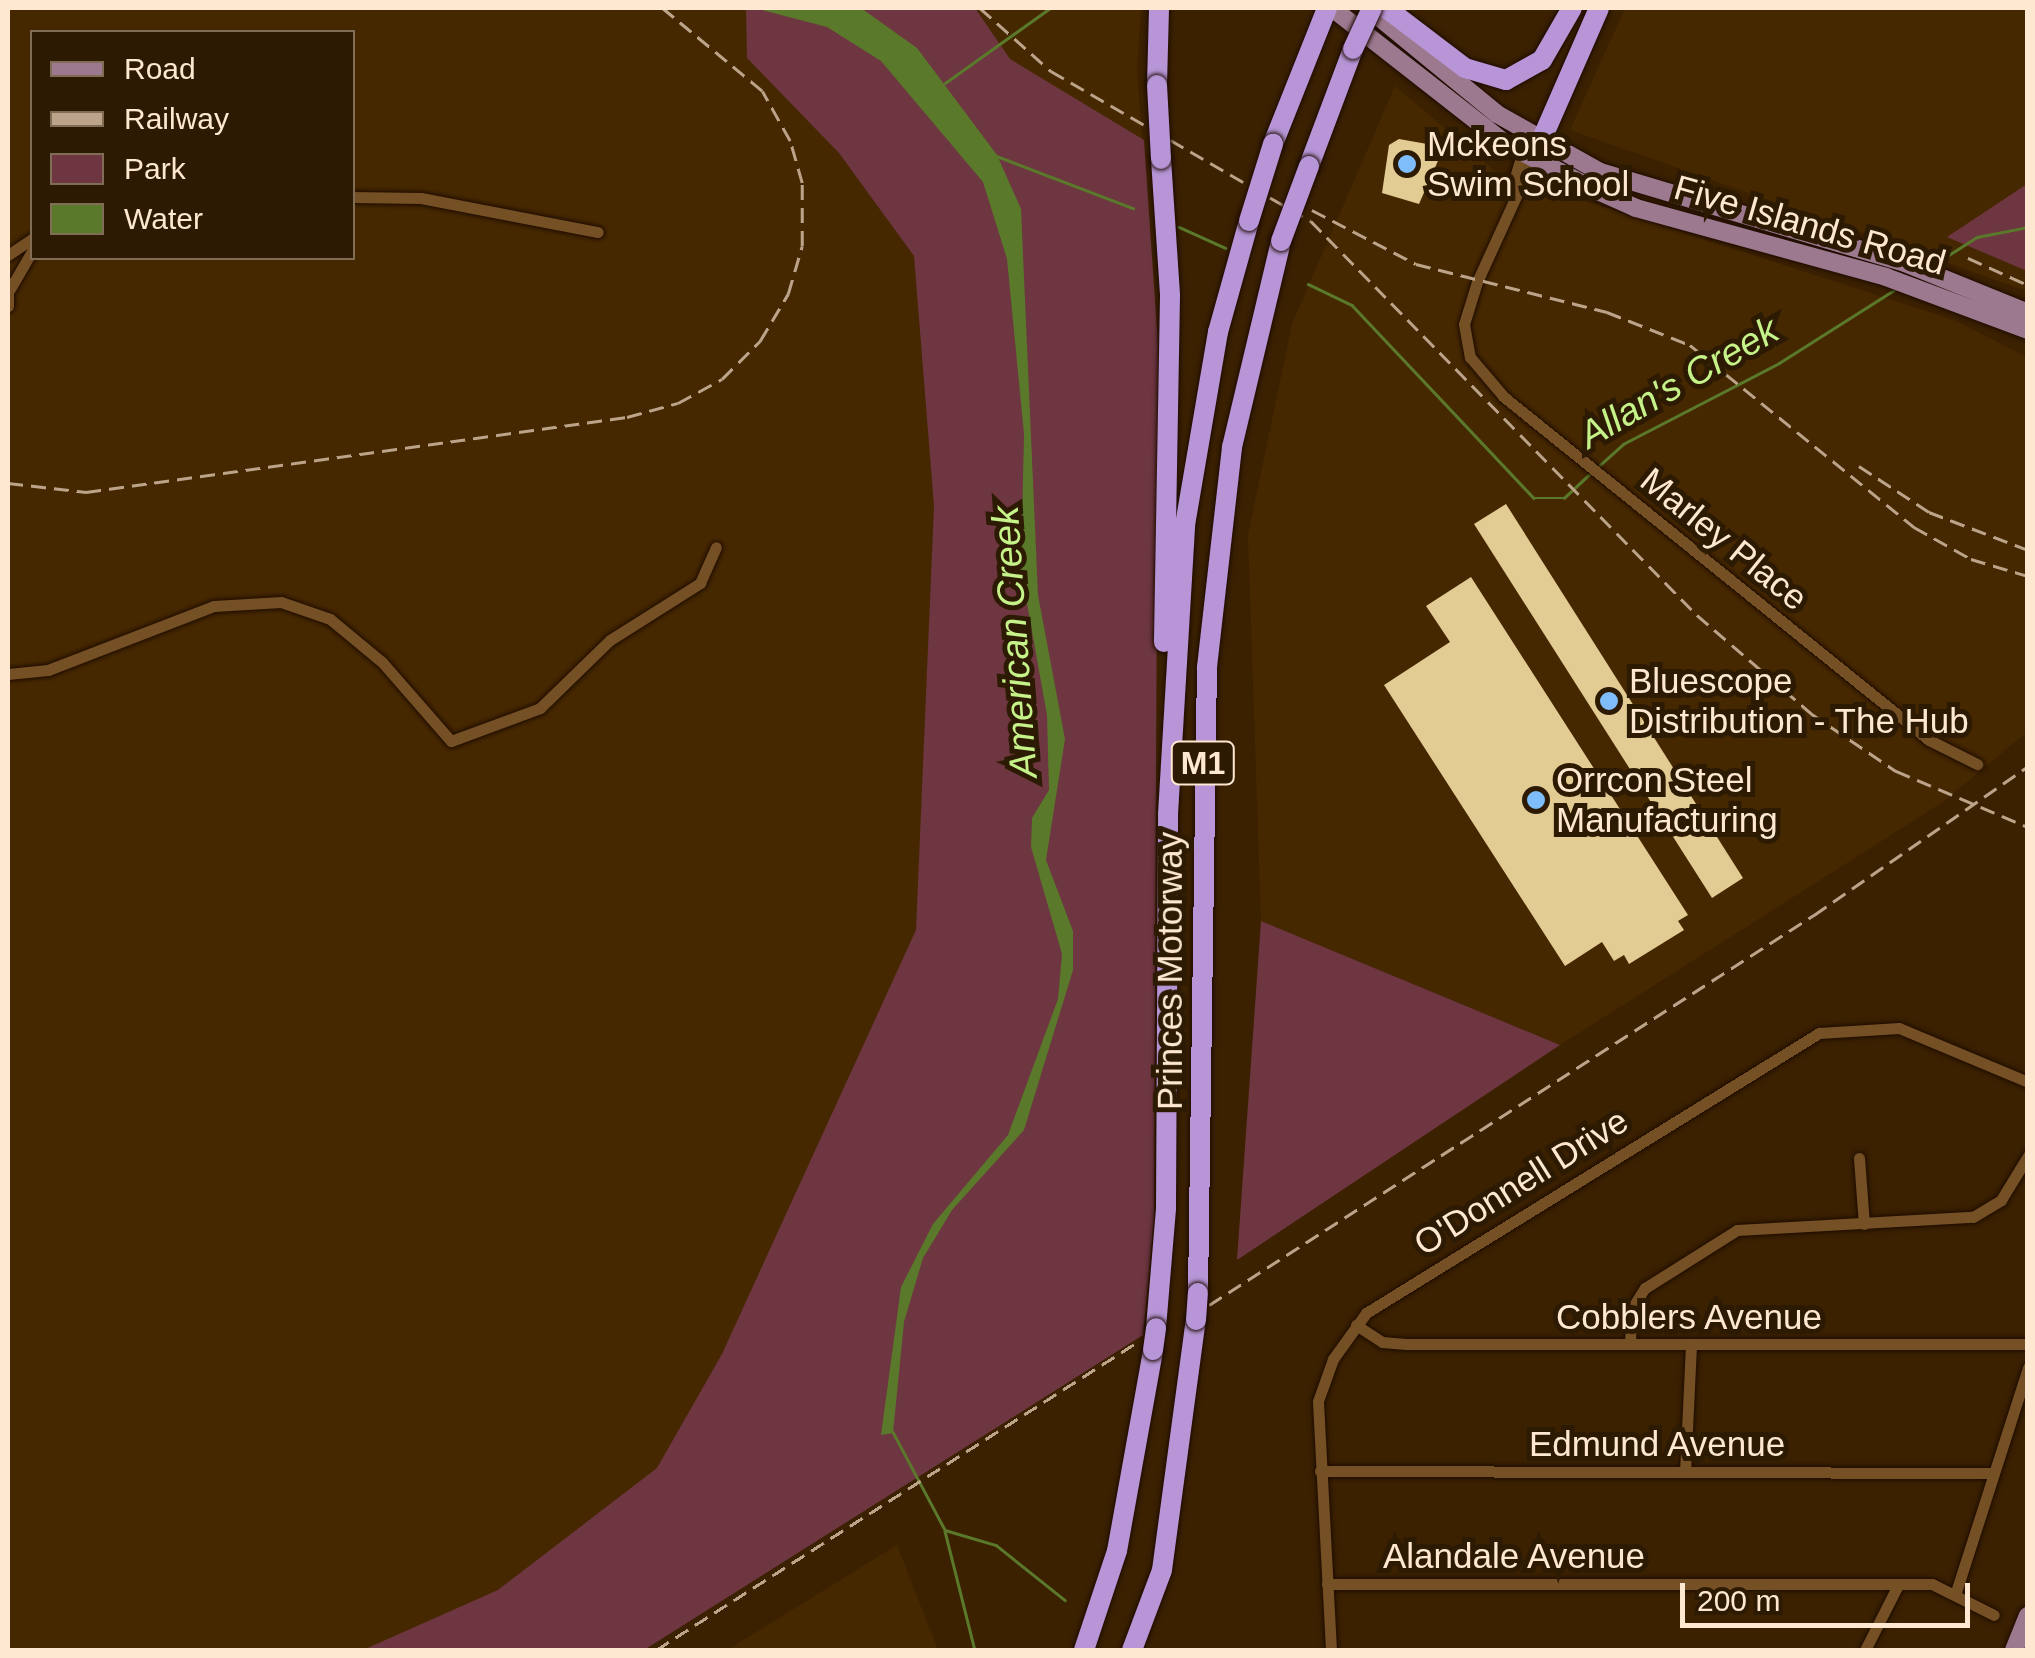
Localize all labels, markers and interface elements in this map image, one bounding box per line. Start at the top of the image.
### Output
legend [30,30,355,260]
text: Road [124,52,196,85]
text: Railway [124,102,229,135]
place label: Mckeons Swim School [1427,123,1629,205]
text: Park [124,152,186,185]
marker: Mckeons Swim School [1396,153,1418,175]
street label: Five Islands Road [1670,166,1950,284]
text: Water [124,202,203,235]
water label: Allan's Creek [1571,308,1787,458]
street label: Marley Place [1632,459,1816,619]
water label: American Creek [983,505,1047,779]
place label: Bluescope Distribution - The Hub [1629,660,1969,742]
marker: Bluescope Distribution - The Hub [1598,690,1620,712]
road number: M1 [1170,736,1236,790]
place label: Orrcon Steel Manufacturing [1556,759,1778,841]
marker: Orrcon Steel Manufacturing [1525,789,1547,811]
street label: Princes Motorway [1149,832,1191,1110]
street label: O'Donnell Drive [1406,1100,1636,1264]
street label: Cobblers Avenue [1555,1296,1823,1338]
street label: Edmund Avenue [1528,1423,1786,1465]
street label: Alandale Avenue [1382,1535,1646,1577]
scale bar [1685,1563,1975,1625]
text: 200 m [1697,1584,1780,1617]

